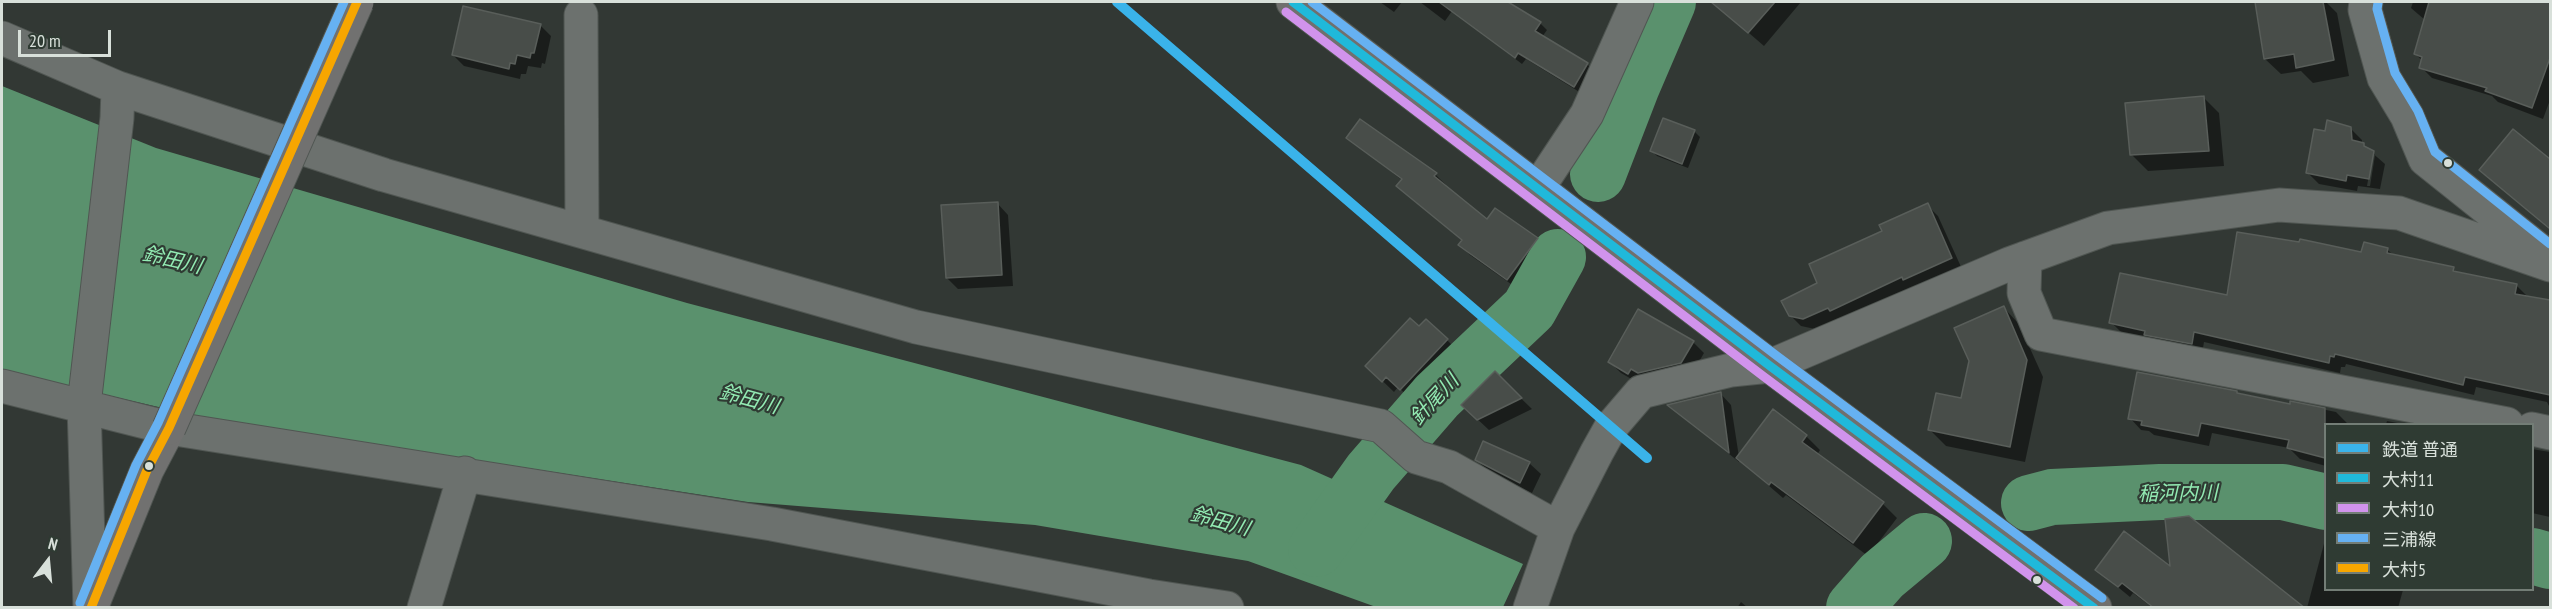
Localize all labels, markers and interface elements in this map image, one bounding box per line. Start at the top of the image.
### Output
scale bar [21,18,114,56]
text: 20 m [29,29,61,52]
unlabelled marker [2442,157,2454,169]
water label: 鈴田川 [140,243,204,279]
water label: 針尾川 [1406,370,1464,430]
water label: 鈴田川 [717,381,781,419]
legend [2324,423,2534,591]
text: 鉄道 普通 [2382,438,2458,461]
unlabelled marker [143,460,155,472]
text: 大村11 [2382,468,2434,491]
water label: 稲河内川 [2138,481,2218,507]
text: 大村10 [2382,498,2434,521]
water label: 鈴田川 [1188,503,1252,541]
text: 三浦線 [2382,528,2436,551]
north arrow [18,531,78,591]
text: N [46,533,60,554]
text: 大村5 [2382,558,2426,581]
unlabelled marker [2031,574,2043,586]

